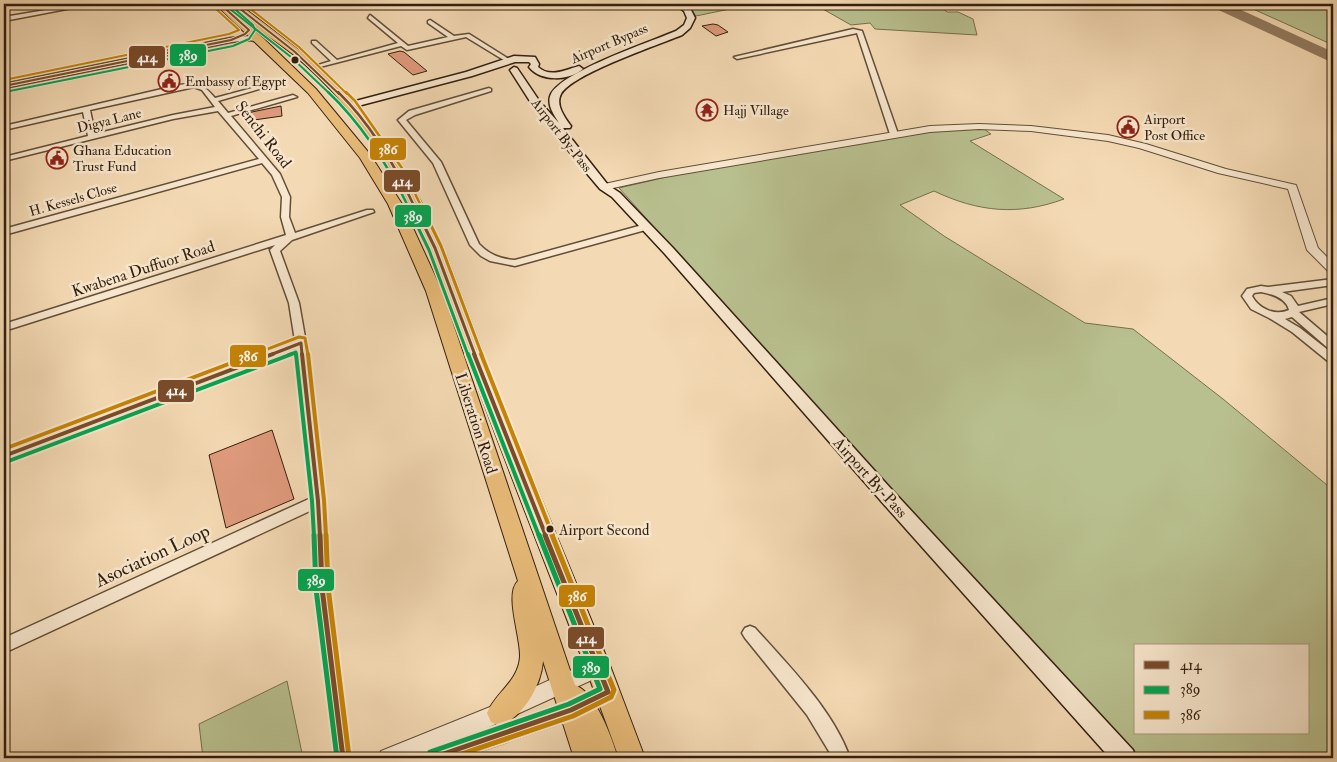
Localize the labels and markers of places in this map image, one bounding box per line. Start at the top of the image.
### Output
unlabelled marker [290,55,300,65]
public building icon: Embassy of Egypt [157,69,181,93]
place label: Embassy of Egypt [185,73,287,91]
temple icon: Hajj Village [695,98,719,122]
place label: Hajj Village [723,102,789,119]
place label: Airport Post Office [1143,111,1205,144]
public building icon: Airport Post Office [1116,115,1140,139]
place label: Ghana Education Trust Fund [73,142,172,175]
public building icon: Ghana Education Trust Fund [45,146,69,170]
place label: Airport Second [558,521,650,541]
marker: Airport Second [545,524,555,534]

